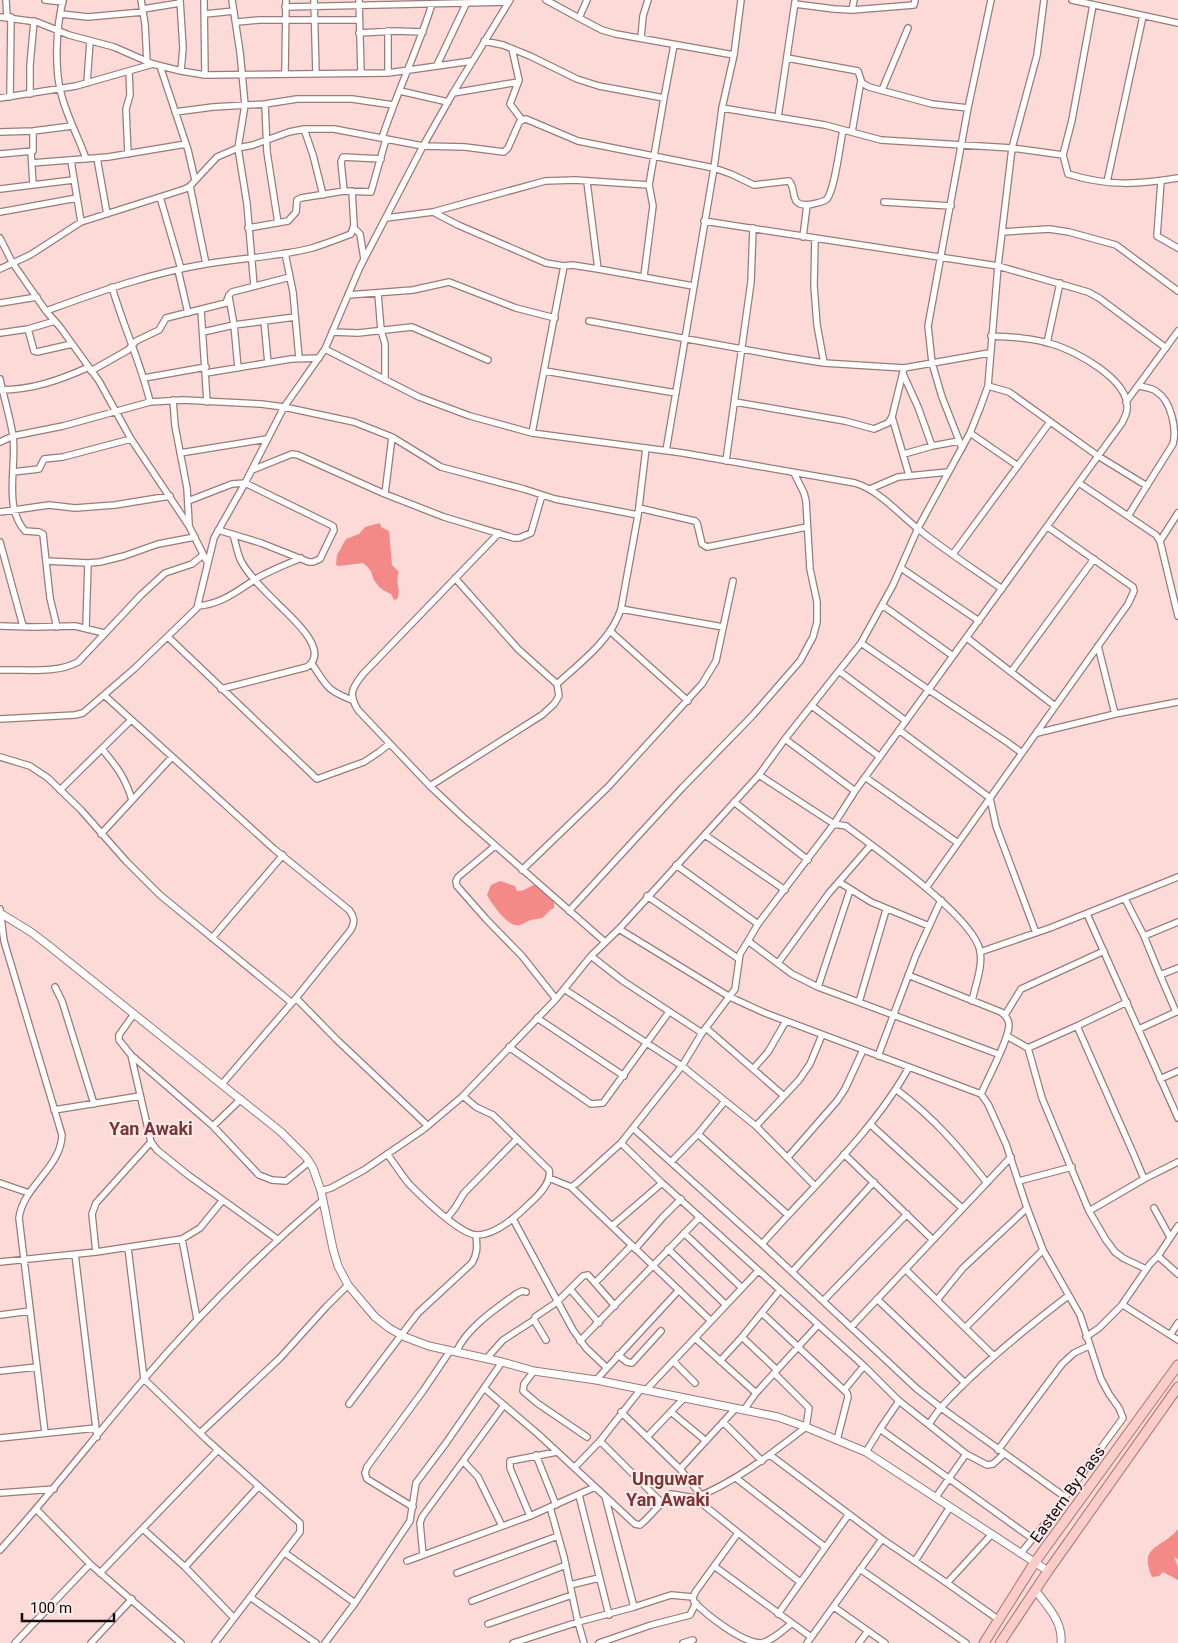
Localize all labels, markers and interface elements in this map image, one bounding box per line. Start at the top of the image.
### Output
district label: Yan Awaki [109,1118,193,1139]
street label: Eastern By Pass [1026,1442,1109,1546]
district label: Unguwar Yan Awaki [626,1468,710,1510]
scale bar [22,1590,115,1622]
text: 100 m [30,1599,72,1617]

